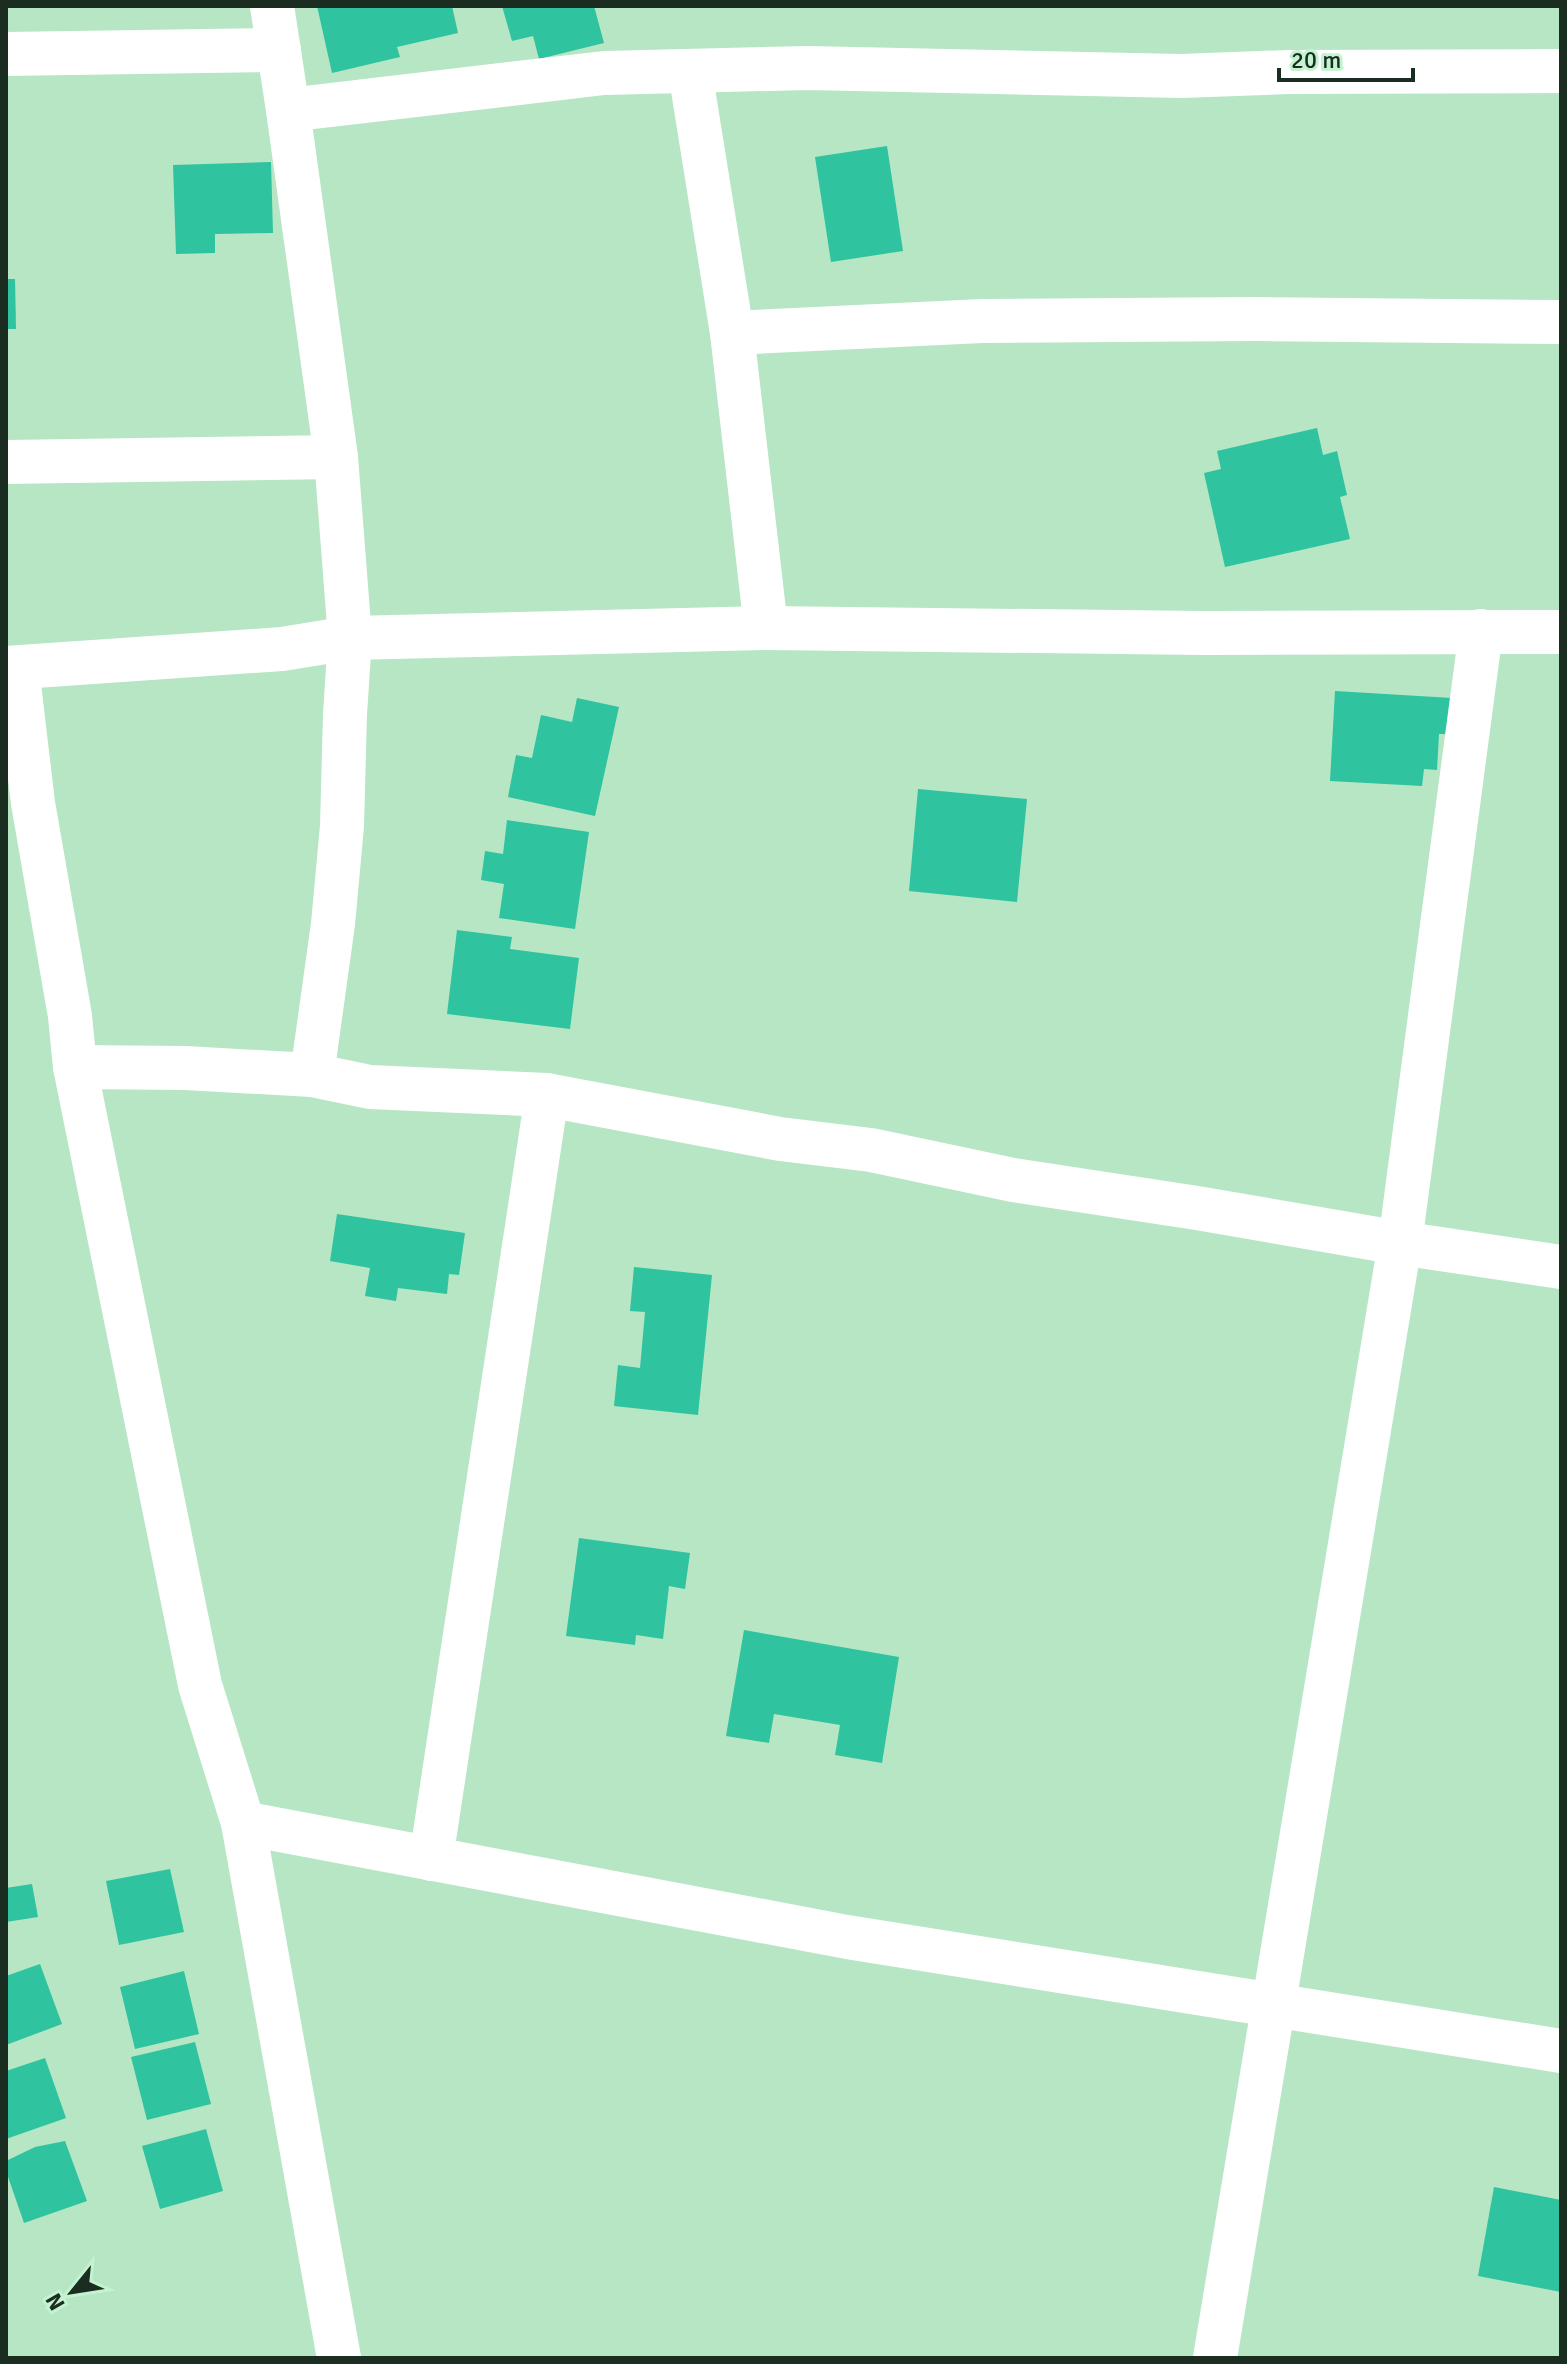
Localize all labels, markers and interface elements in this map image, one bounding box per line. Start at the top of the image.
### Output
scale bar [1279,32,1413,82]
text: 20 m [1291,45,1341,75]
north arrow [32,2252,112,2332]
text: N [40,2288,71,2315]

